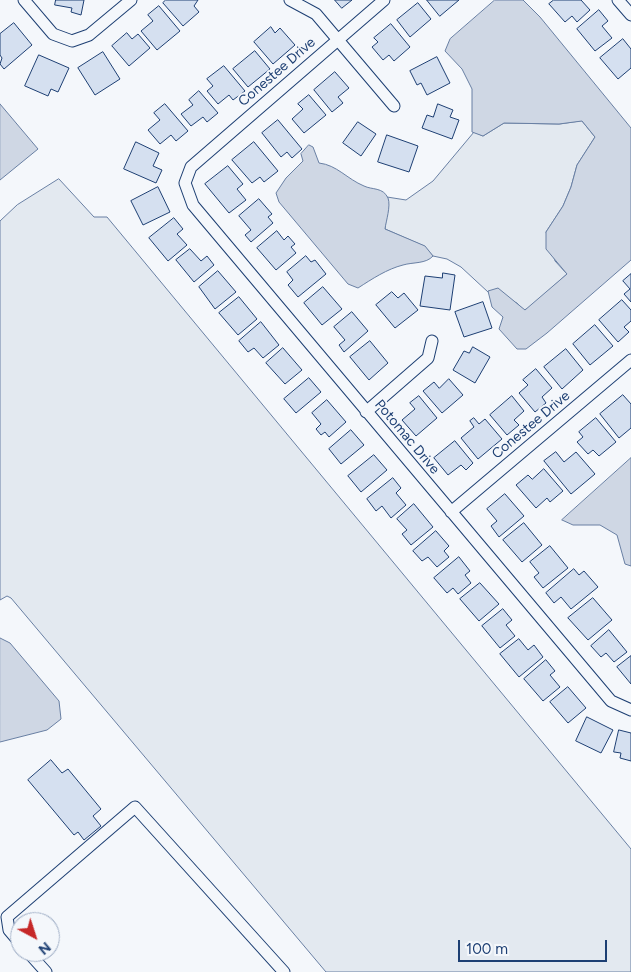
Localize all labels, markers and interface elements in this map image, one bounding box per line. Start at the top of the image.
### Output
street label: Conestee Drive [235,34,319,110]
street label: Conestee Drive [489,388,573,462]
street label: Potomac Drive [371,396,443,478]
north arrow [10,912,60,962]
scale bar [461,930,610,962]
text: N [35,938,54,958]
text: 100 m [466,940,508,958]

